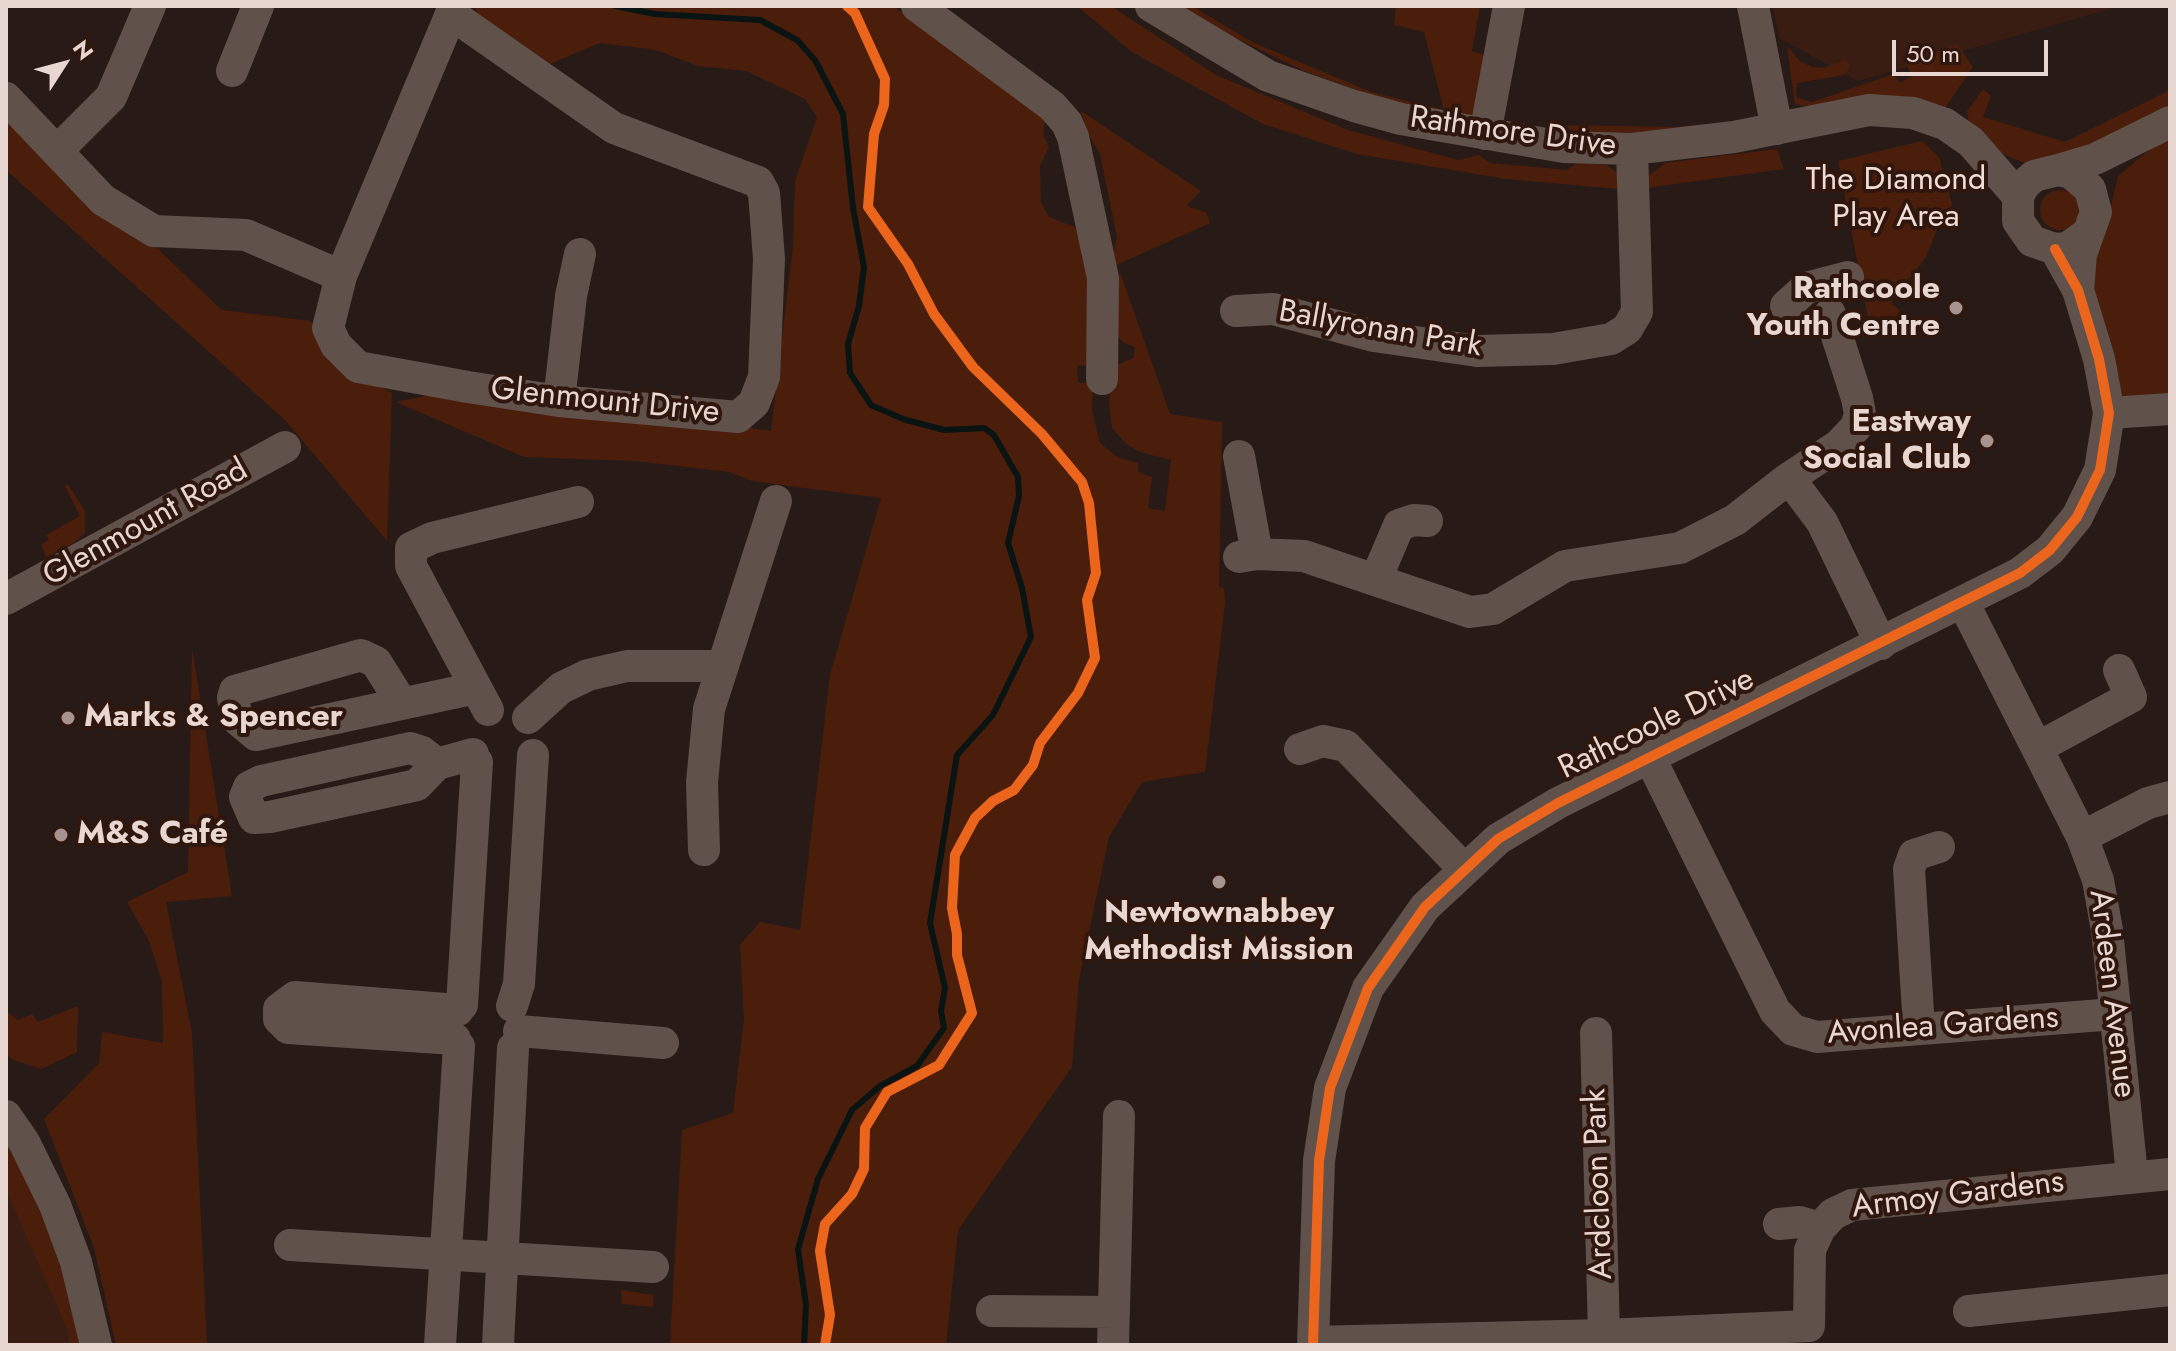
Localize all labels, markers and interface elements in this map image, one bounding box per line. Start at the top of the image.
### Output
north arrow [24,24,104,104]
scale bar [1896,24,2052,74]
text: N [65,33,101,66]
text: 50 m [1906,36,1960,71]
street label: Rathmore Drive [1407,100,1619,166]
park label: The Diamond Play Area [1806,162,1986,237]
place label: Rathcoole Youth Centre [1746,271,1940,346]
street label: Ballyronan Park [1275,293,1485,367]
marker: Rathcoole Youth Centre [1947,299,1965,317]
street label: Glenmount Drive [489,371,721,433]
place label: Eastway Social Club [1803,404,1971,479]
marker: Eastway Social Club [1978,432,1996,450]
street label: Glenmount Road [37,452,255,596]
street label: Rathcoole Drive [1553,661,1761,789]
place label: Marks & Spencer [84,699,343,737]
marker: Marks & Spencer [59,709,77,727]
place label: M&S Café [77,816,228,854]
marker: M&S Café [52,826,70,844]
marker: Newtownabbey Methodist Mission [1210,873,1228,891]
street label: Ardeen Avenue [2079,888,2143,1100]
place label: Newtownabbey Methodist Mission [1084,895,1354,970]
street label: Avonlea Gardens [1826,1000,2060,1054]
street label: Ardcloon Park [1577,1088,1623,1280]
street label: Armoy Gardens [1850,1164,2066,1228]

